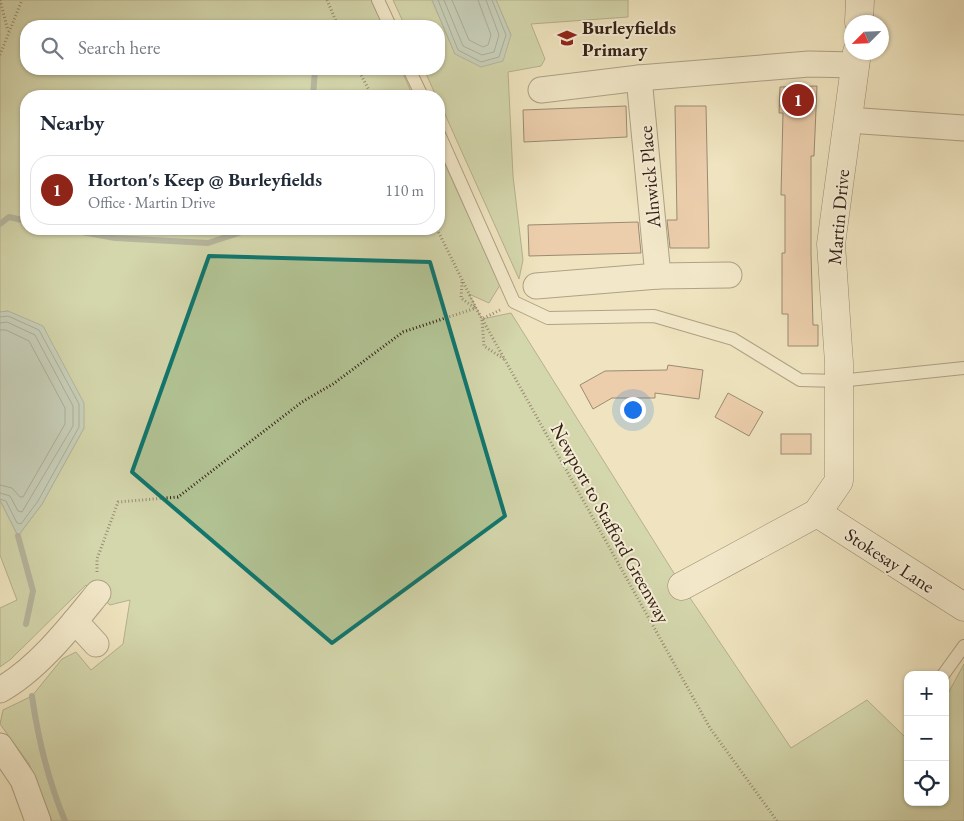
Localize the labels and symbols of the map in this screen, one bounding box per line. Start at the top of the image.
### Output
place label: Burleyfields Primary [582,15,676,62]
north arrow [844,15,889,60]
school or university icon: Burleyfields Primary [556,27,578,49]
pin: 1 [782,81,814,119]
street label: Alnwick Place [633,125,667,230]
street label: Martin Drive [822,168,855,266]
your location [620,397,646,423]
street label: Newport to Stafford Greenway [545,419,676,628]
street label: Stokesay Lane [840,522,939,599]

